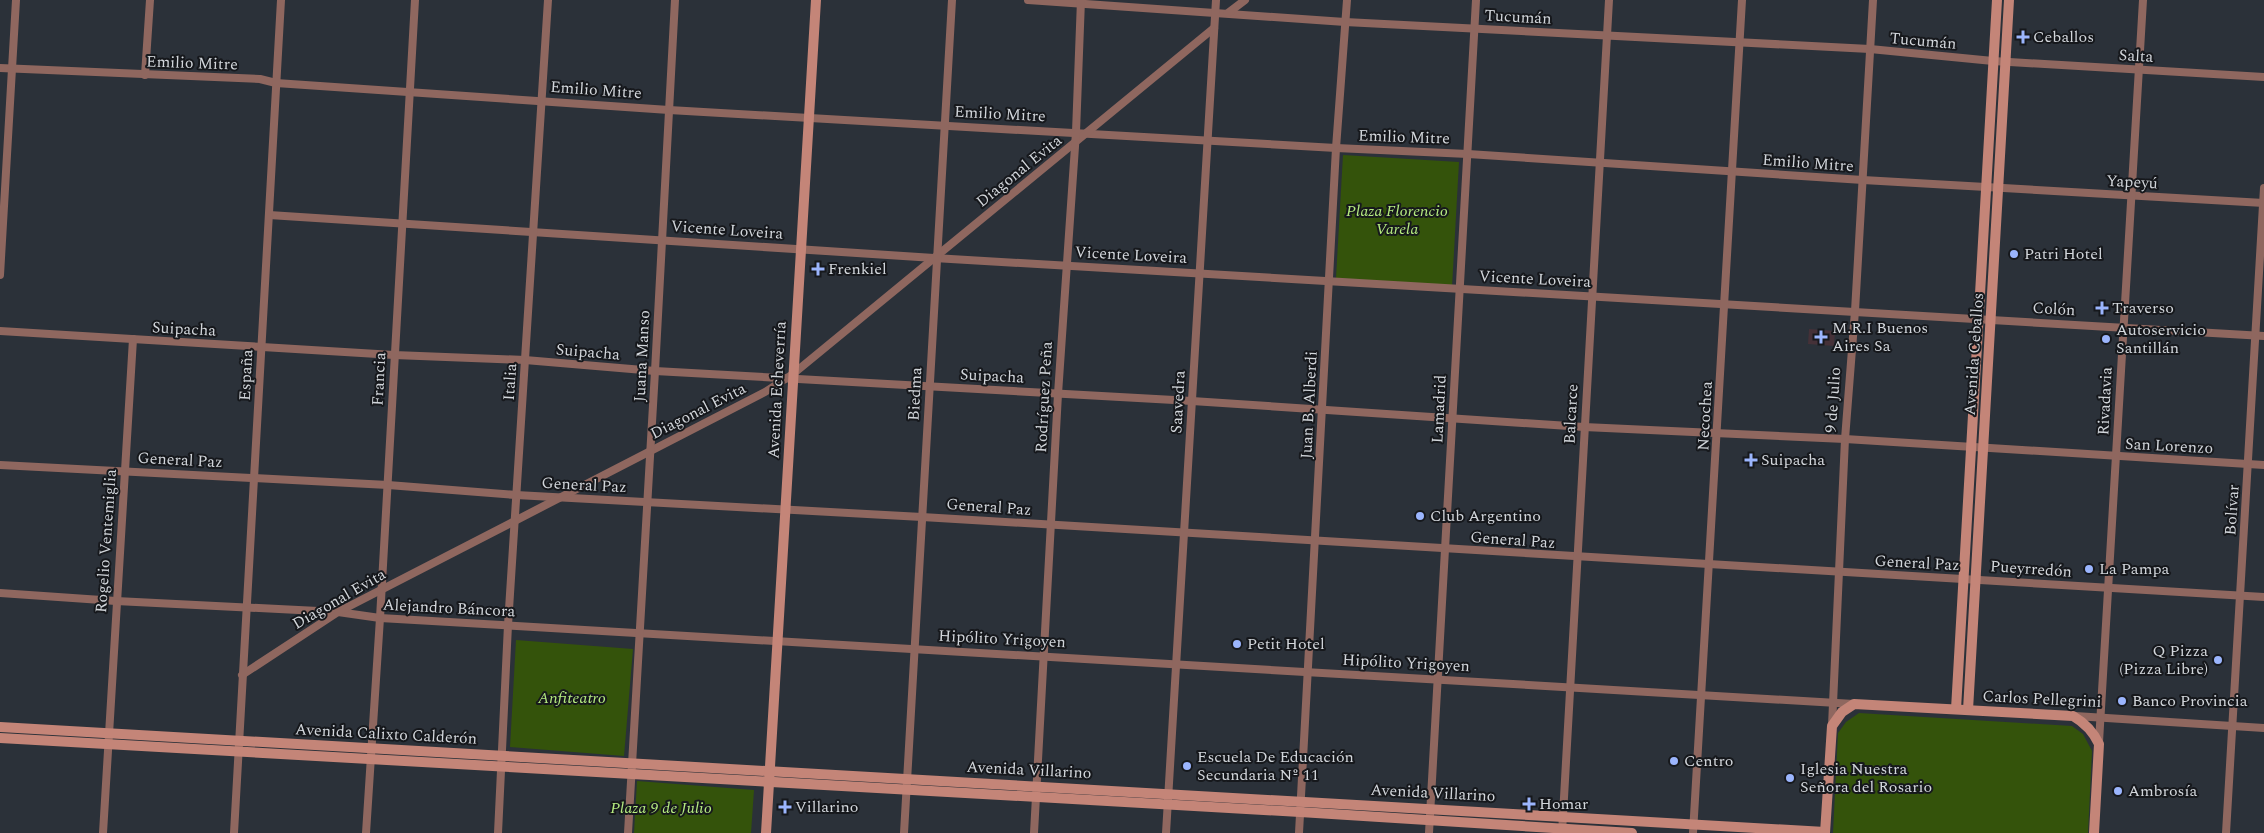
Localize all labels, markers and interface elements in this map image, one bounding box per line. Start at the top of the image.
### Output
street label: Tucumán [1484,3,1552,31]
place label: Ceballos [2033,25,2094,49]
street label: Tucumán [1889,26,1957,56]
marker: Ceballos [2017,31,2029,43]
street label: Salta [2118,43,2154,69]
street label: Emilio Mitre [146,49,238,77]
street label: Emilio Mitre [549,75,643,105]
street label: Emilio Mitre [954,100,1046,128]
street label: Emilio Mitre [1358,123,1450,151]
street label: Diagonal Evita [971,129,1067,213]
street label: Emilio Mitre [1761,148,1855,178]
street label: Yapeyú [2106,169,2158,195]
park label: Plaza Florencio Varela [1346,199,1448,241]
street label: Vicente Loveira [670,214,784,246]
street label: Vicente Loveira [1074,240,1188,270]
place label: Patri Hotel [2024,242,2103,266]
marker: Patri Hotel [2008,248,2020,260]
place label: Frenkiel [828,257,887,281]
marker: Frenkiel [812,263,824,275]
street label: Vicente Loveira [1478,264,1592,294]
street label: Avenida Ceballos [1958,292,1990,416]
street label: Colón [2032,296,2076,322]
place label: Traverso [2112,296,2174,320]
marker: Traverso [2096,302,2108,314]
street label: Juana Manso [628,309,656,403]
street label: Suipacha [151,315,217,343]
place label: M.R.I Buenos Aires Sa [1832,316,1928,358]
place label: Autoservicio Santillán [2116,318,2206,360]
street label: Avenida Echeverría [761,320,793,459]
marker: M.R.I Buenos Aires Sa [1814,330,1828,344]
marker: Autoservicio Santillán [2100,333,2112,345]
street label: Suipacha [555,337,621,367]
street label: Rodríguez Peña [1029,341,1059,453]
street label: España [233,349,259,401]
street label: Juan B. Alberdi [1294,350,1324,460]
street label: Francia [366,351,392,406]
street label: Italia [497,362,523,401]
street label: Suipacha [959,362,1025,390]
street label: Biedma [902,366,928,421]
street label: 9 de Julio [1819,366,1847,434]
street label: Rivadavia [2091,366,2119,436]
street label: Saavedra [1164,370,1192,434]
street label: Lamadrid [1425,374,1453,444]
street label: Diagonal Evita [646,376,750,445]
street label: Necochea [1691,380,1719,451]
street label: Balcarce [1557,383,1585,445]
street label: San Lorenzo [2124,432,2214,460]
street label: General Paz [137,446,223,474]
place label: Suipacha [1761,448,1825,472]
marker: Suipacha [1745,454,1757,466]
street label: Rogelio Ventemiglia [89,468,123,614]
street label: General Paz [541,471,627,499]
street label: Bolívar [2218,484,2246,536]
street label: General Paz [946,492,1032,522]
place label: Club Argentino [1430,504,1541,528]
marker: Club Argentino [1414,510,1426,522]
street label: General Paz [1470,525,1556,555]
street label: General Paz [1874,549,1960,577]
street label: Pueyrredón [1989,554,2073,584]
place label: La Pampa [2099,557,2170,581]
street label: Diagonal Evita [288,562,390,636]
marker: La Pampa [2083,563,2095,575]
street label: Alejandro Báncora [382,593,516,623]
street label: Hipólito Yrigoyen [938,624,1066,654]
place label: Petit Hotel [1247,632,1325,656]
marker: Petit Hotel [1231,638,1243,650]
place label: Q Pizza (Pizza Libre) [2119,639,2208,681]
street label: Hipólito Yrigoyen [1342,648,1470,678]
marker: Q Pizza (Pizza Libre) [2212,654,2224,666]
street label: Carlos Pellegrini [1982,684,2102,714]
park label: Anfiteatro [537,686,606,710]
place label: Banco Provincia [2132,689,2248,713]
marker: Banco Provincia [2116,695,2128,707]
street label: Avenida Calixto Calderón [294,717,478,751]
place label: Escuela De Educación Secundaria Nº 11 [1197,745,1354,787]
place label: Centro [1684,749,1734,773]
street label: Avenida Villarino [966,755,1092,785]
marker: Centro [1668,755,1680,767]
place label: Iglesia Nuestra Señora del Rosario [1800,757,1932,799]
marker: Escuela De Educación Secundaria Nº 11 [1181,760,1193,772]
marker: Iglesia Nuestra Señora del Rosario [1784,772,1796,784]
street label: Avenida Villarino [1370,778,1496,808]
place label: Ambrosía [2128,779,2197,803]
marker: Ambrosía [2112,785,2124,797]
place label: Homar [1539,792,1588,816]
place label: Villarino [795,795,858,819]
park label: Plaza 9 de Julio [610,796,712,820]
marker: Homar [1523,798,1535,810]
marker: Villarino [779,801,791,813]

